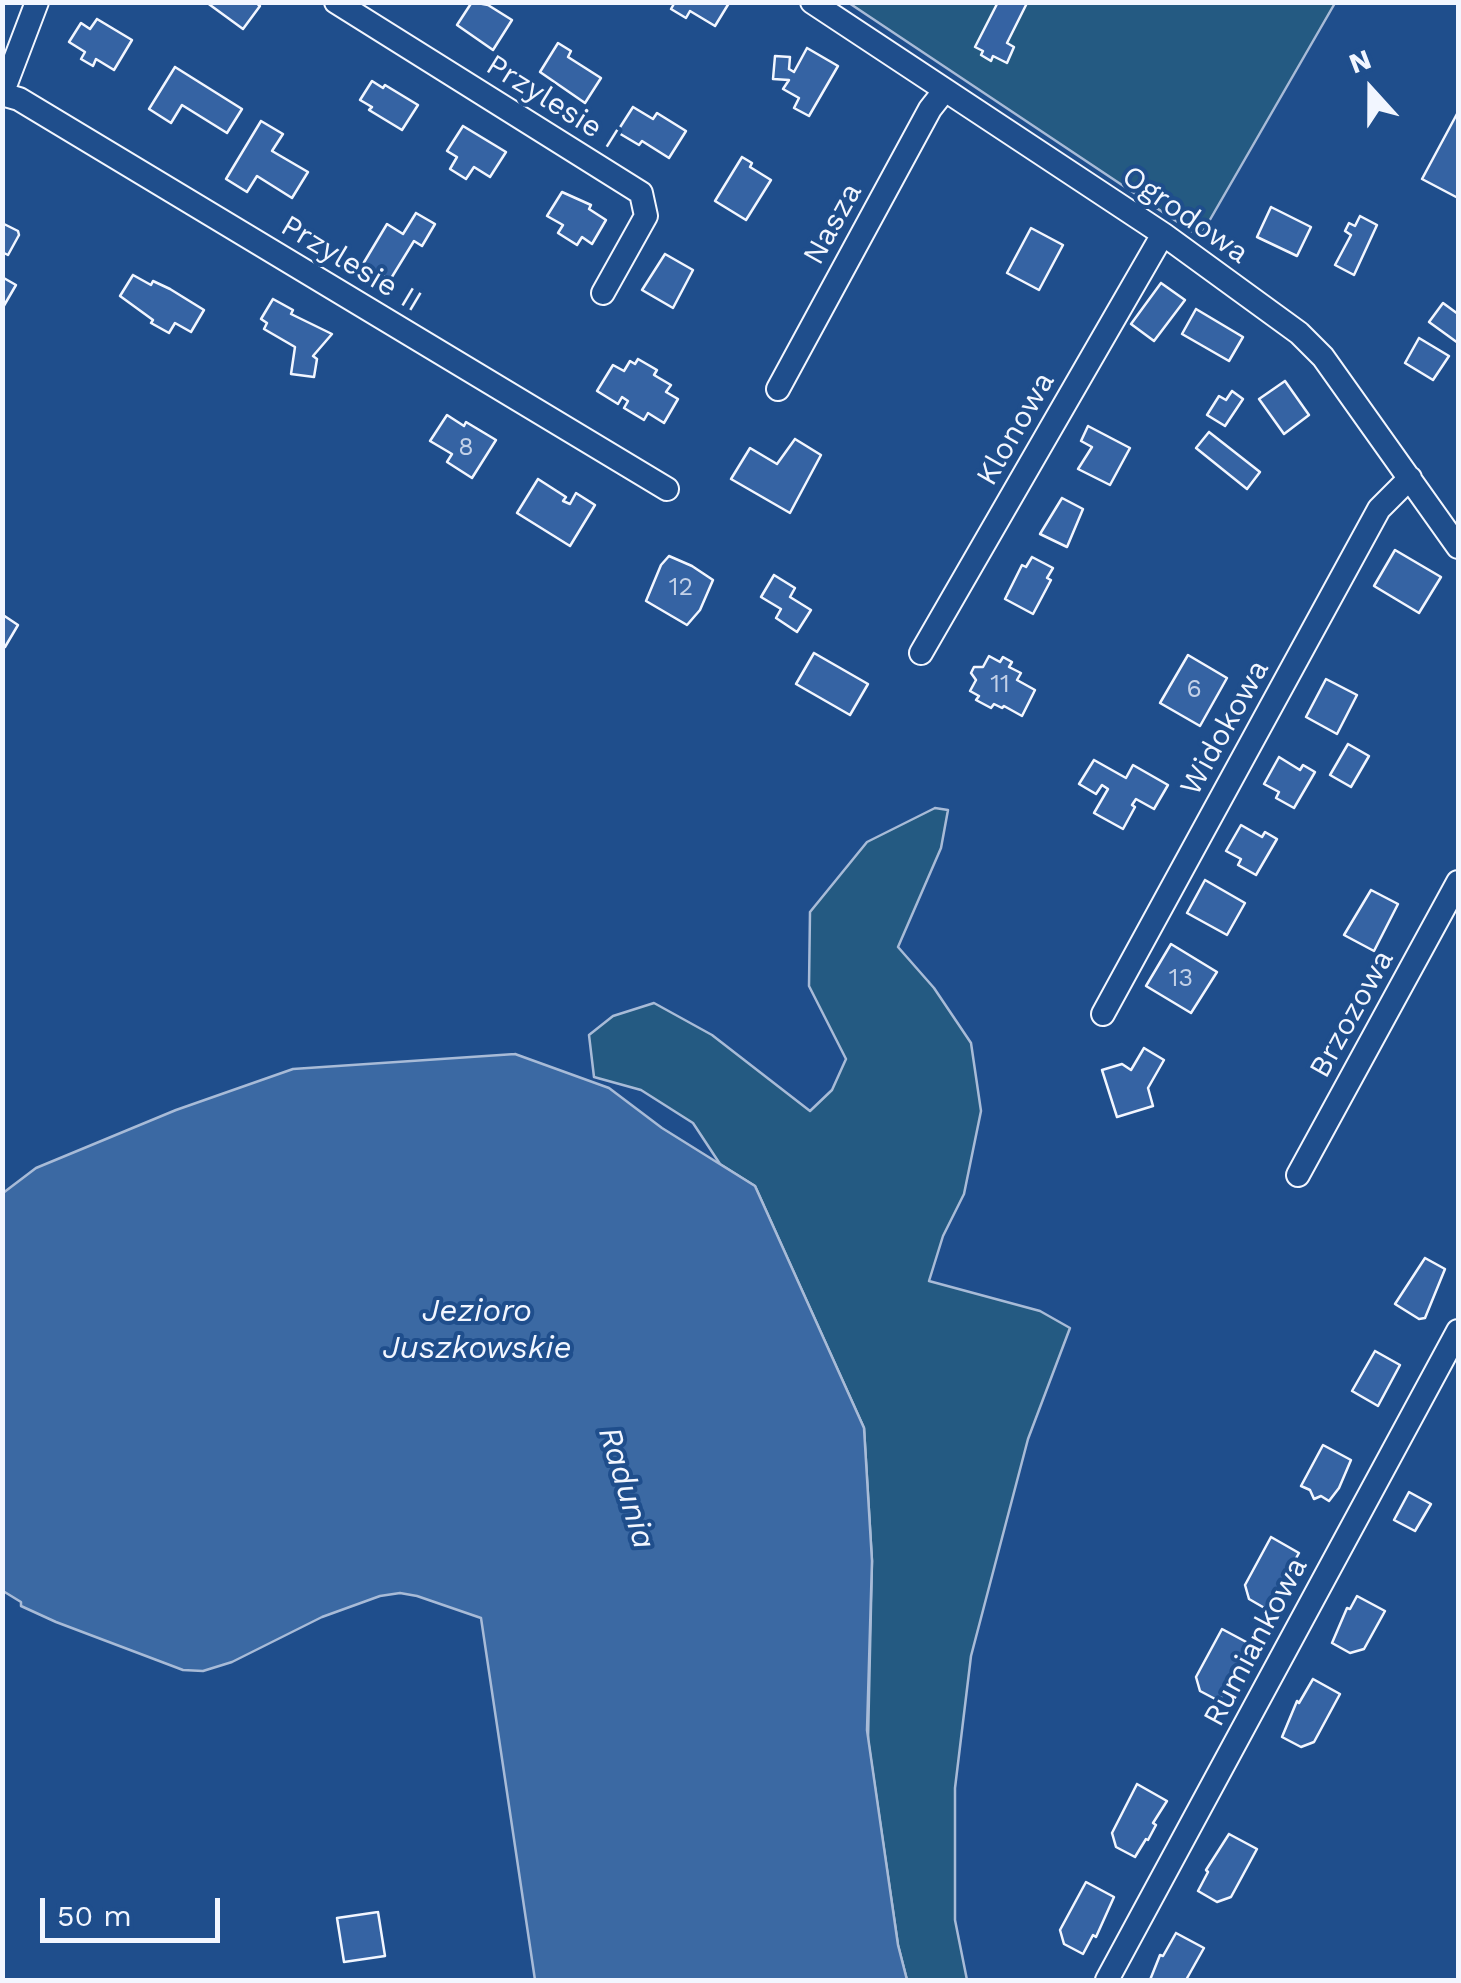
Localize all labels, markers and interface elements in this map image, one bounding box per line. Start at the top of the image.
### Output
north arrow [1321,40,1421,140]
text: N [1344,42,1376,81]
street label: Przylesie I [479,47,625,157]
street label: Ogrodowa [1115,158,1255,272]
street label: Nasza [796,177,870,271]
street label: Przylesie II [274,208,428,320]
street label: Klonowa [969,366,1063,492]
house number: 8 [458,433,474,463]
house number: 12 [669,573,693,603]
street label: Widokowa [1173,654,1277,802]
house number: 11 [990,670,1010,700]
house number: 6 [1186,675,1202,705]
street label: Brzozowa [1302,944,1402,1084]
house number: 13 [1169,964,1193,994]
water label: Jezioro Juszkowskie [382,1293,572,1368]
water label: Radunia [589,1422,663,1554]
street label: Rumiankowa [1196,1551,1316,1733]
scale bar [45,1878,225,1940]
text: 50 m [57,1898,132,1933]

